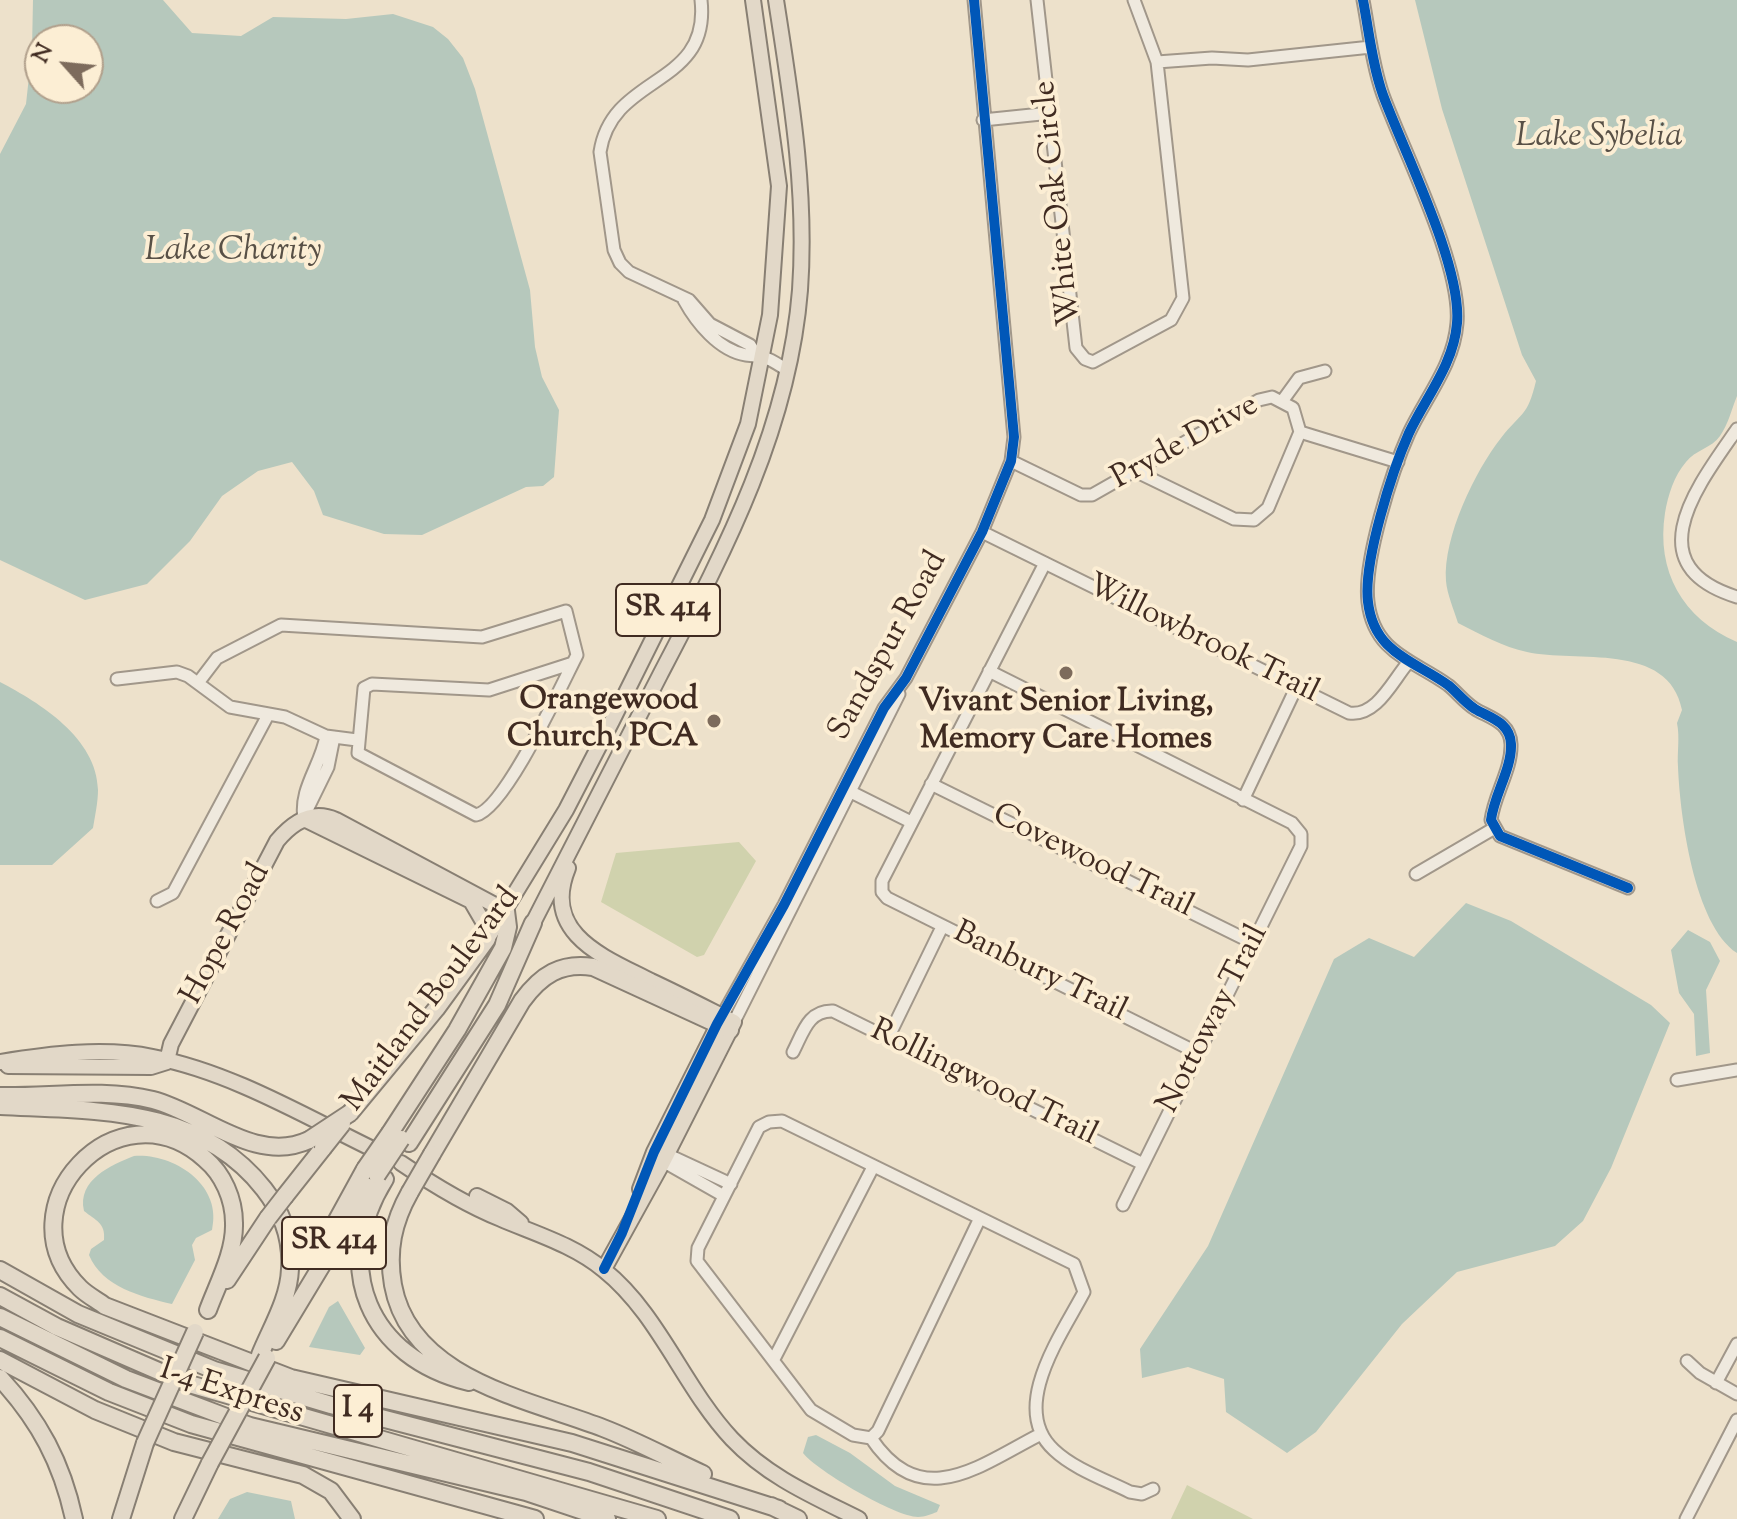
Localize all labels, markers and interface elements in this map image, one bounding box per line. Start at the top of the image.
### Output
north arrow [24,24,104,104]
text: N [26,39,63,69]
street label: White Oak Circle [1028,79,1092,327]
water label: Lake Sybelia [1515,119,1683,159]
water label: Lake Charity [144,233,322,273]
street label: Pryde Drive [1106,388,1266,500]
street label: Sandspur Road [822,546,958,748]
street label: Willowbrook Trail [1080,568,1324,714]
road number: SR 414 [616,584,720,636]
marker: Vivant Senior Living, Memory Care Homes [1057,664,1075,682]
place label: Orangewood Church, PCA [507,684,698,759]
place label: Vivant Senior Living, Memory Care Homes [918,686,1214,761]
marker: Orangewood Church, PCA [705,712,723,730]
street label: Covewood Trail [985,798,1199,928]
street label: Hope Road [175,858,281,1012]
street label: Maitland Boulevard [336,881,530,1121]
street label: Banbury Trail [946,915,1132,1033]
street label: Nottoway Trail [1151,919,1279,1121]
street label: Rollingwood Trail [863,1013,1103,1157]
road number: SR 414 [282,1217,386,1269]
street label: I-4 Express [154,1353,308,1435]
road number: I 4 [334,1385,382,1437]

